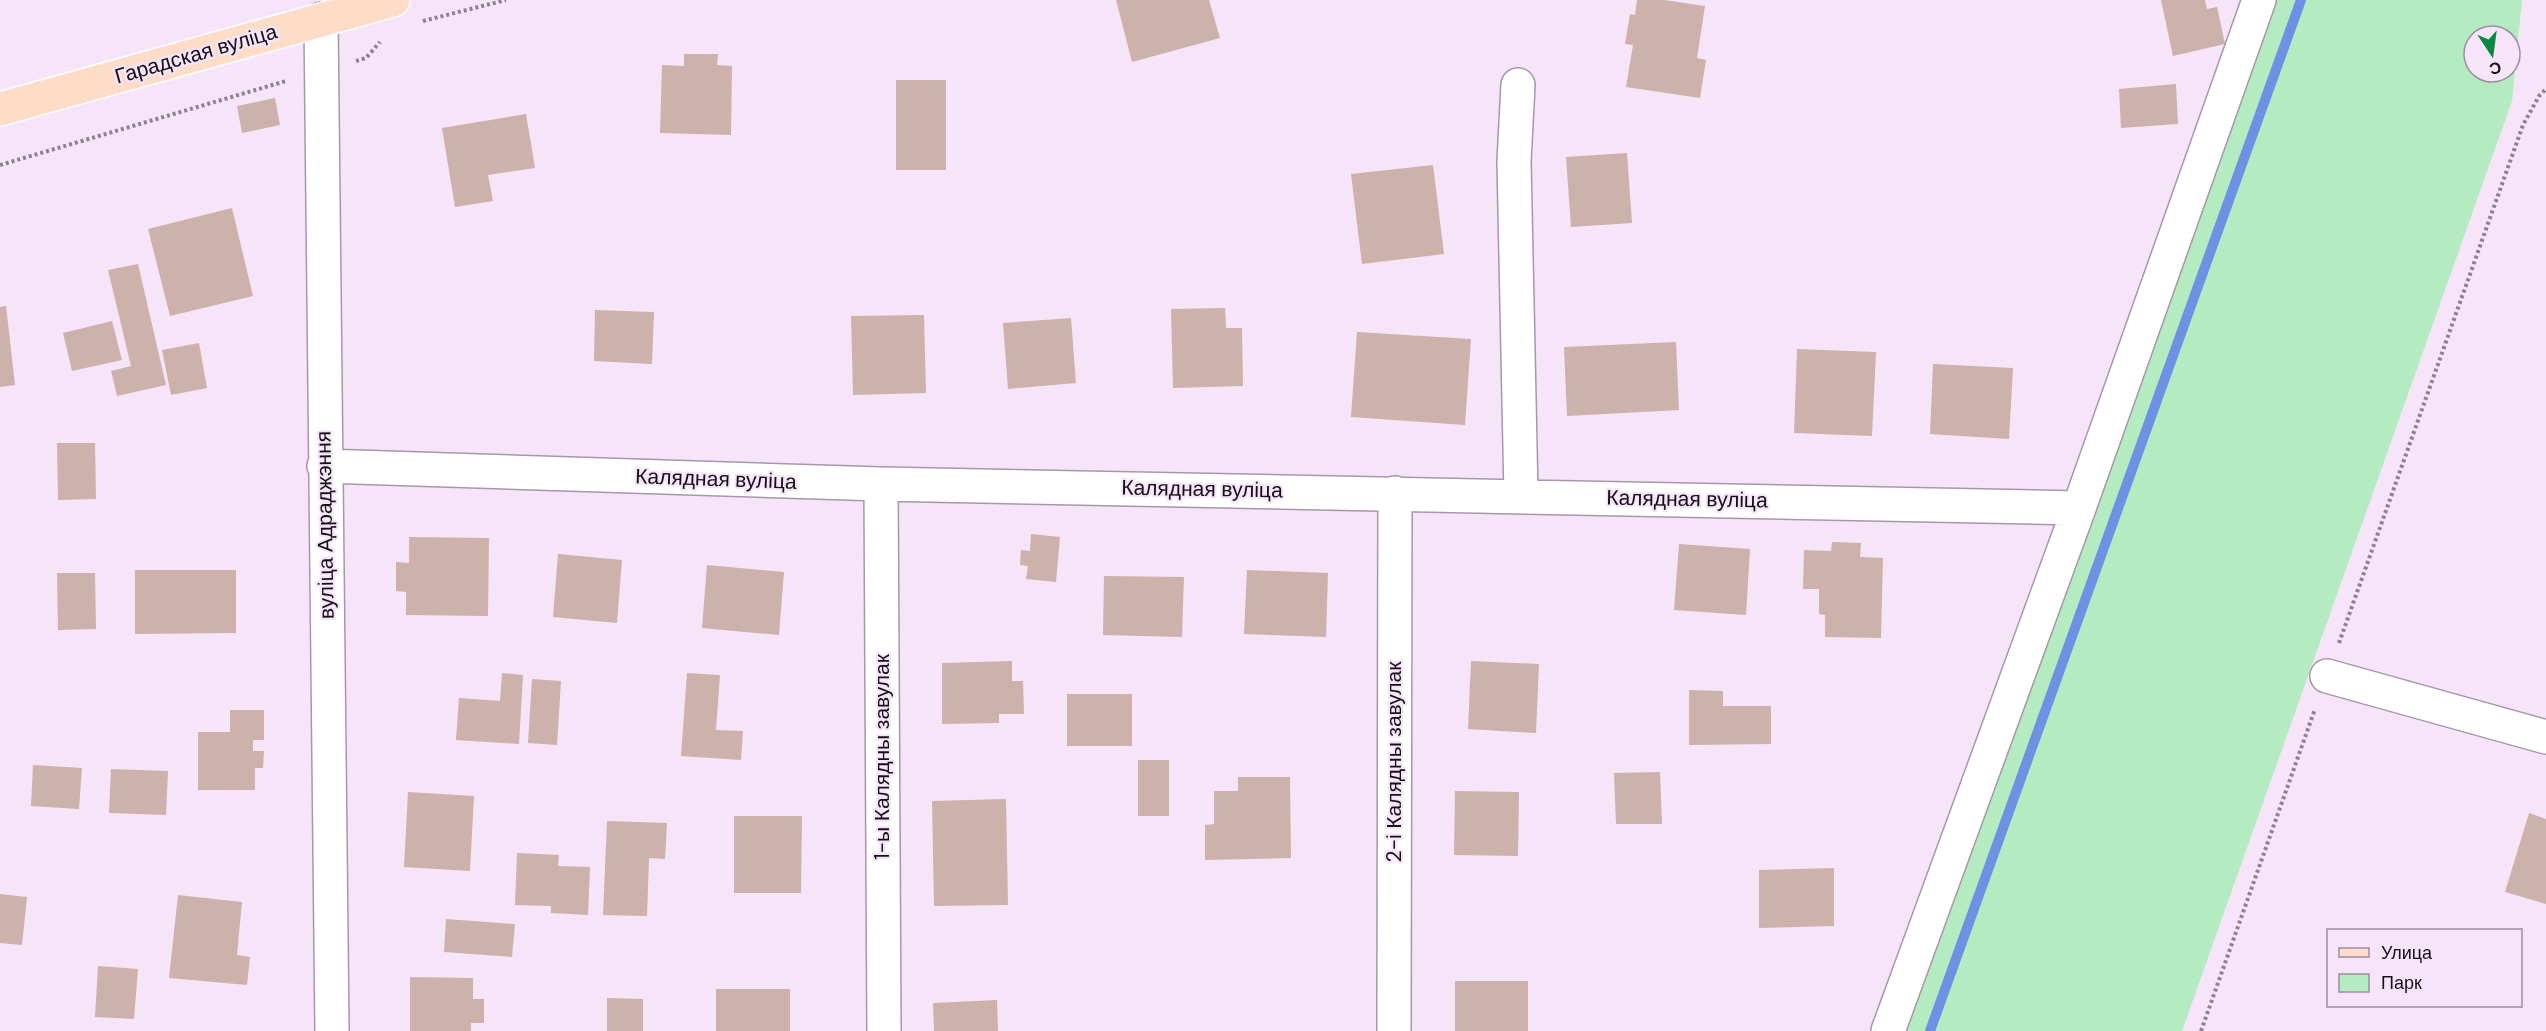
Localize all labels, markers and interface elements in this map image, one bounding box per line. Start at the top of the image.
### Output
street label: Гарадская вуліца [112,17,281,91]
north arrow [2462,24,2522,84]
text: С [2487,57,2503,80]
street label: вуліца Адраджэння [309,431,341,619]
street label: Калядная вуліца [635,462,797,496]
street label: Калядная вуліца [1121,474,1283,504]
street label: Калядная вуліца [1606,484,1768,514]
street label: 1-ы Калядны завулак [868,653,896,860]
street label: 2-і Калядны завулак [1380,661,1408,862]
legend [2327,929,2522,1007]
text: Улица [2381,941,2433,965]
text: Парк [2381,971,2422,995]

